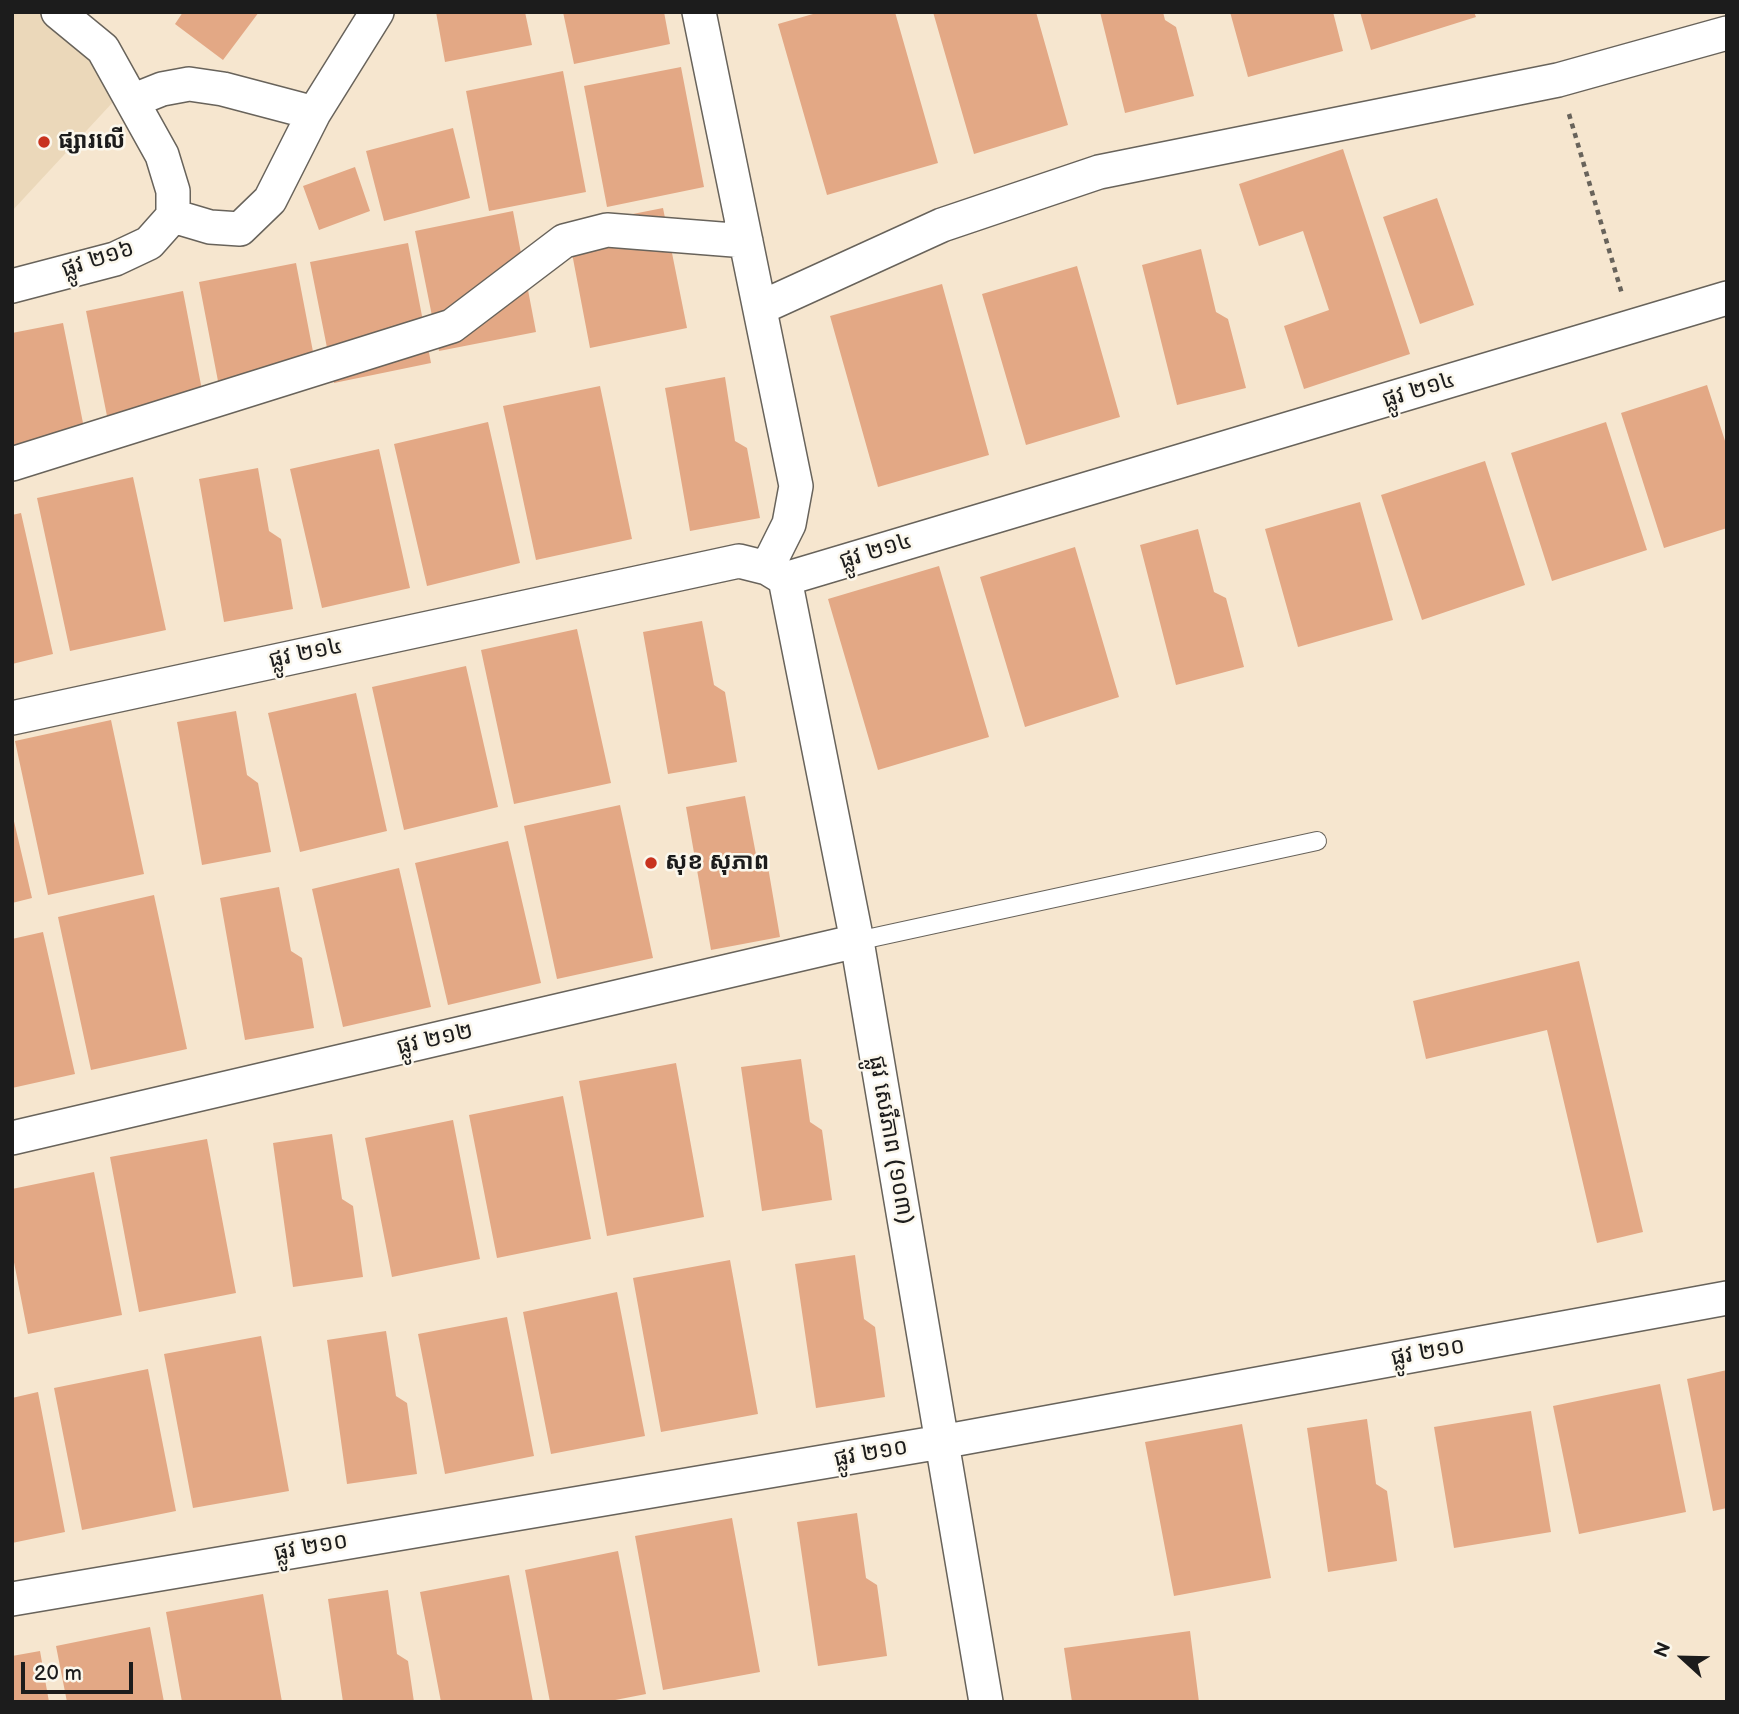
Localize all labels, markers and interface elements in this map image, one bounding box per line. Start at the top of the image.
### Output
place label: ផ្សារលើ [58,128,125,156]
marker: ផ្សារលើ [36,134,52,150]
street label: ផ្លូវ ២១៦ [58,235,138,285]
street label: ផ្លូវ ២១៤ [1379,367,1459,415]
street label: ផ្លូវ ២១៤ [836,528,916,576]
street label: ផ្លូវ ២១៤ [267,633,345,675]
place label: សុខ សុភាព [665,849,769,877]
marker: សុខ សុភាព [643,855,659,871]
street label: ផ្លូវ ២១២ [394,1018,476,1062]
street label: ផ្លូវ សេរីភាព (១០៣) [862,1054,918,1226]
street label: ផ្លូវ ២១០ [1389,1333,1467,1373]
street label: ផ្លូវ ២១០ [832,1434,910,1474]
street label: ផ្លូវ ២១០ [272,1528,350,1568]
north arrow [1648,1623,1718,1693]
text: N [1650,1639,1676,1661]
scale bar [24,1648,136,1692]
text: 20 m [34,1661,82,1686]

